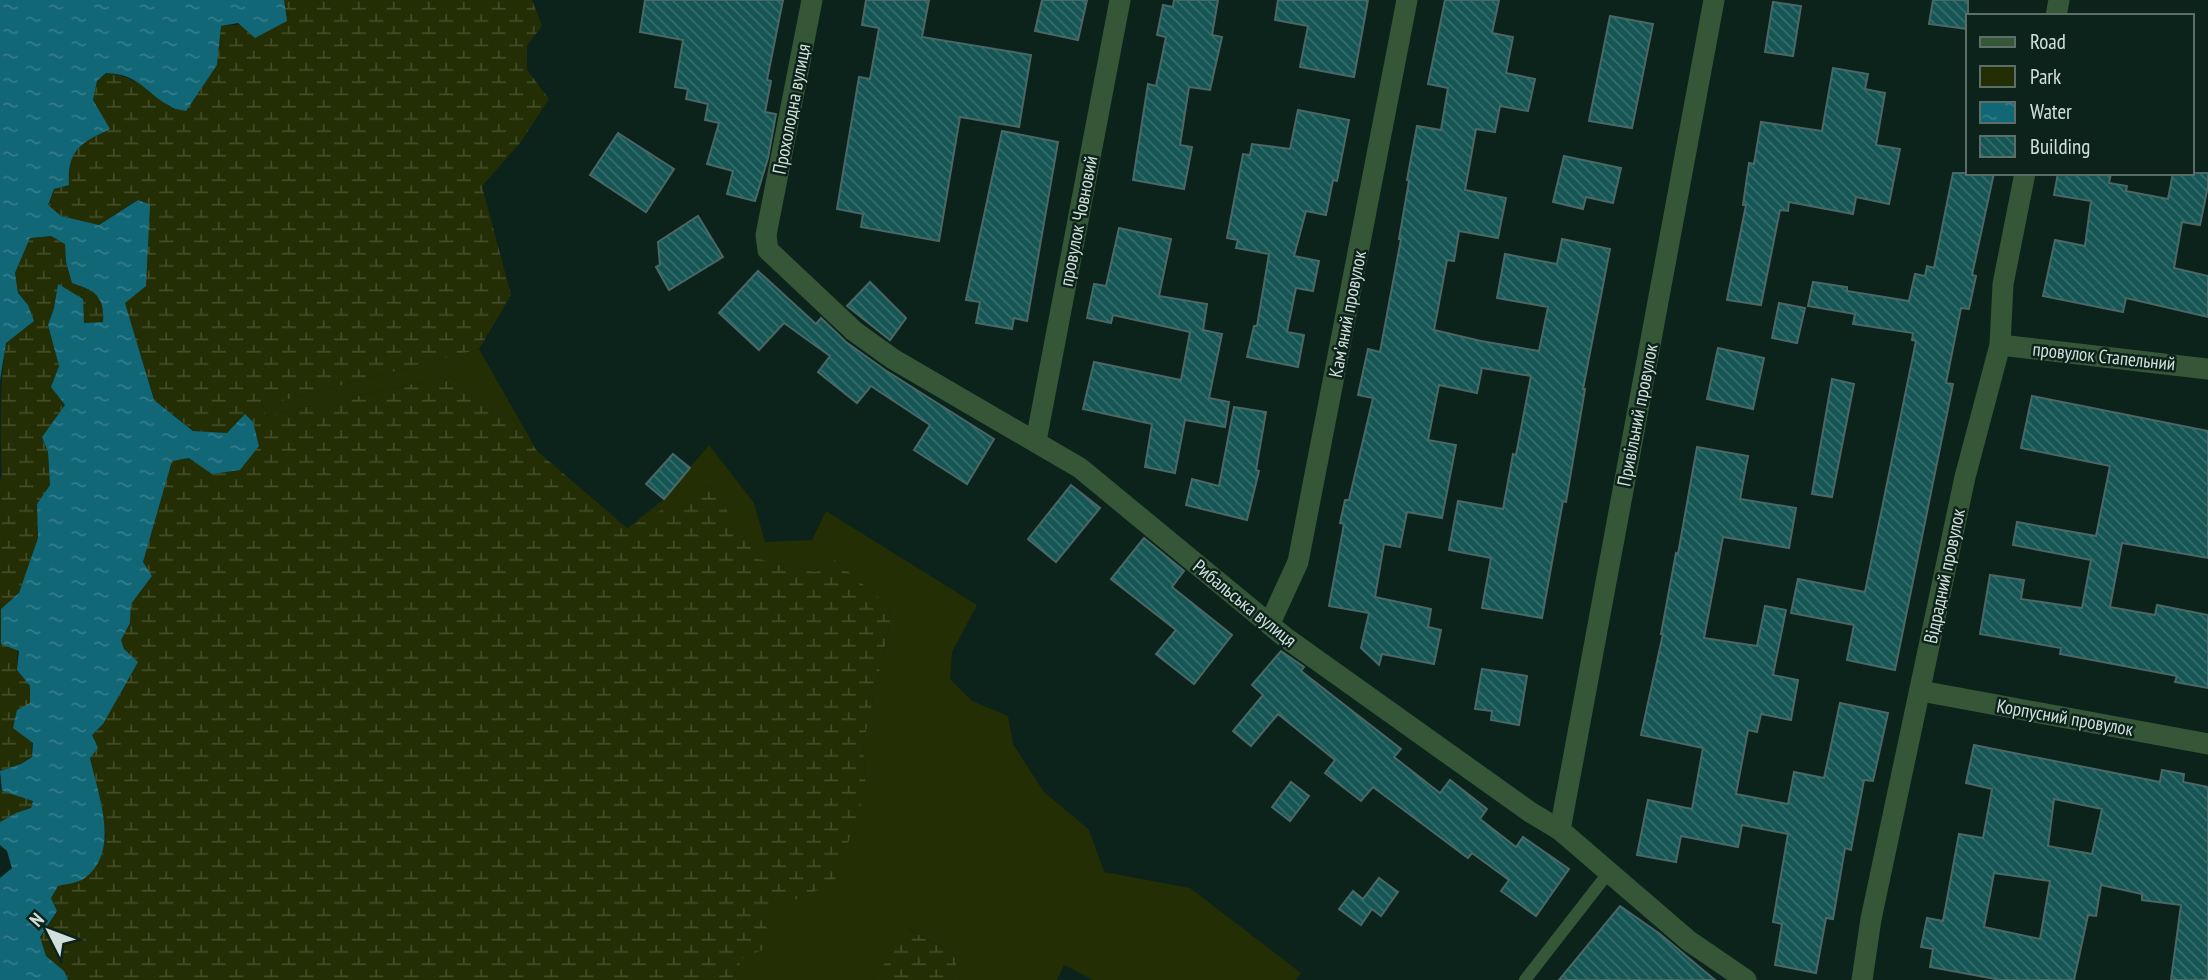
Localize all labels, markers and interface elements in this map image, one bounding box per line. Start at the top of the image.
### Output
legend [1966,14,2194,175]
text: Road [2030,28,2066,55]
street label: Прохолодна вулиця [767,42,815,176]
text: Park [2030,63,2061,90]
text: Water [2030,98,2072,125]
text: Building [2030,133,2090,160]
street label: провулок Човновий [1054,154,1102,288]
street label: Камʼяний провулок [1323,248,1371,379]
street label: провулок Стапельний [2031,337,2177,375]
street label: Привільний провулок [1611,341,1663,488]
street label: Відрадний провулок [1918,506,1970,646]
street label: Рибальська вулиця [1188,554,1302,652]
street label: Корпусний провулок [1995,693,2136,741]
north arrow [14,896,84,966]
text: N [24,908,49,931]

